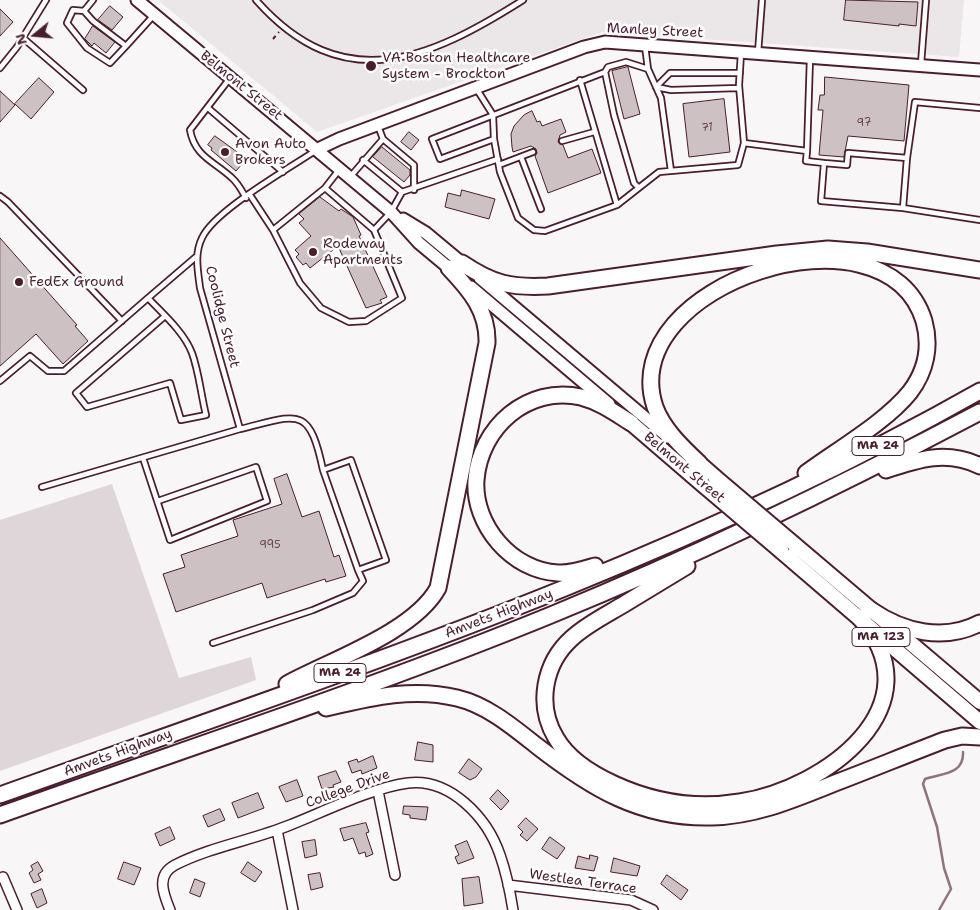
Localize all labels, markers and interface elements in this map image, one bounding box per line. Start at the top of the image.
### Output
north arrow [10,10,60,60]
street label: Manley Street [606,20,704,42]
text: N [10,31,31,47]
street label: Belmont Street [196,48,286,124]
place label: VA Boston Healthcare System - Brockton [382,50,530,82]
marker: VA Boston Healthcare System - Brockton [364,59,378,73]
house number: 97 [857,116,871,130]
house number: 71 [701,121,713,135]
place label: Avon Auto Brokers [235,136,306,168]
marker: Avon Auto Brokers [219,146,231,158]
place label: Rodeway Apartments [323,236,403,268]
marker: Rodeway Apartments [307,246,319,258]
street label: Coolidge Street [201,264,243,370]
place label: FedEx Ground [29,274,124,290]
marker: FedEx Ground [13,276,25,288]
street label: Belmont Street [640,429,728,507]
road number: MA 24 [852,436,904,456]
house number: 995 [259,538,281,552]
street label: Amvets Highway [443,586,555,642]
road number: MA 123 [852,628,910,646]
road number: MA 24 [314,664,366,682]
street label: Amvets Highway [62,726,174,780]
street label: College Drive [304,766,392,812]
street label: Westlea Terrace [528,866,638,898]

